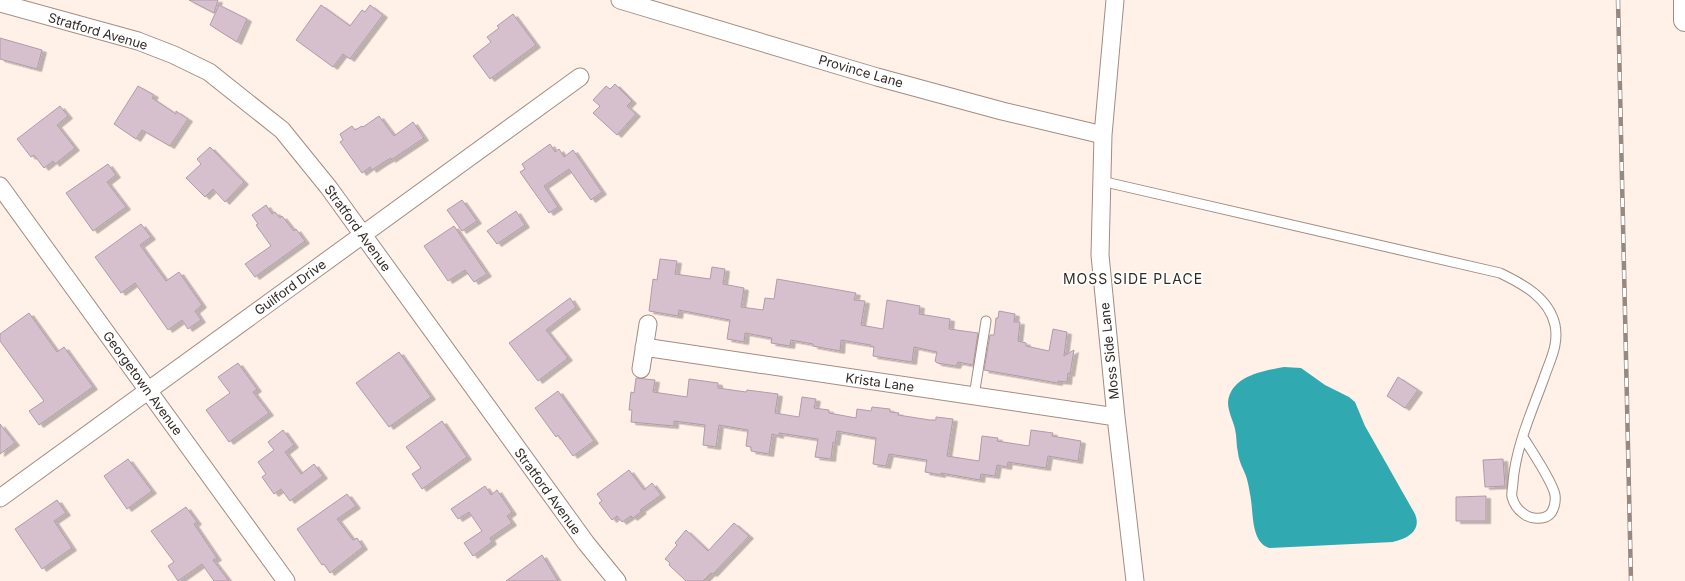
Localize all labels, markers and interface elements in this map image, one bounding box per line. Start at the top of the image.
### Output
street label: Stratford Avenue [46,9,150,53]
street label: Province Lane [817,51,905,91]
street label: Stratford Avenue [321,182,395,274]
street label: Guilford Drive [251,256,329,318]
district label: MOSS SIDE PLACE [1063,270,1203,287]
street label: Moss Side Lane [1096,302,1122,400]
street label: Georgetown Avenue [100,328,186,438]
street label: Krista Lane [845,369,915,395]
street label: Stratford Avenue [511,445,585,537]

